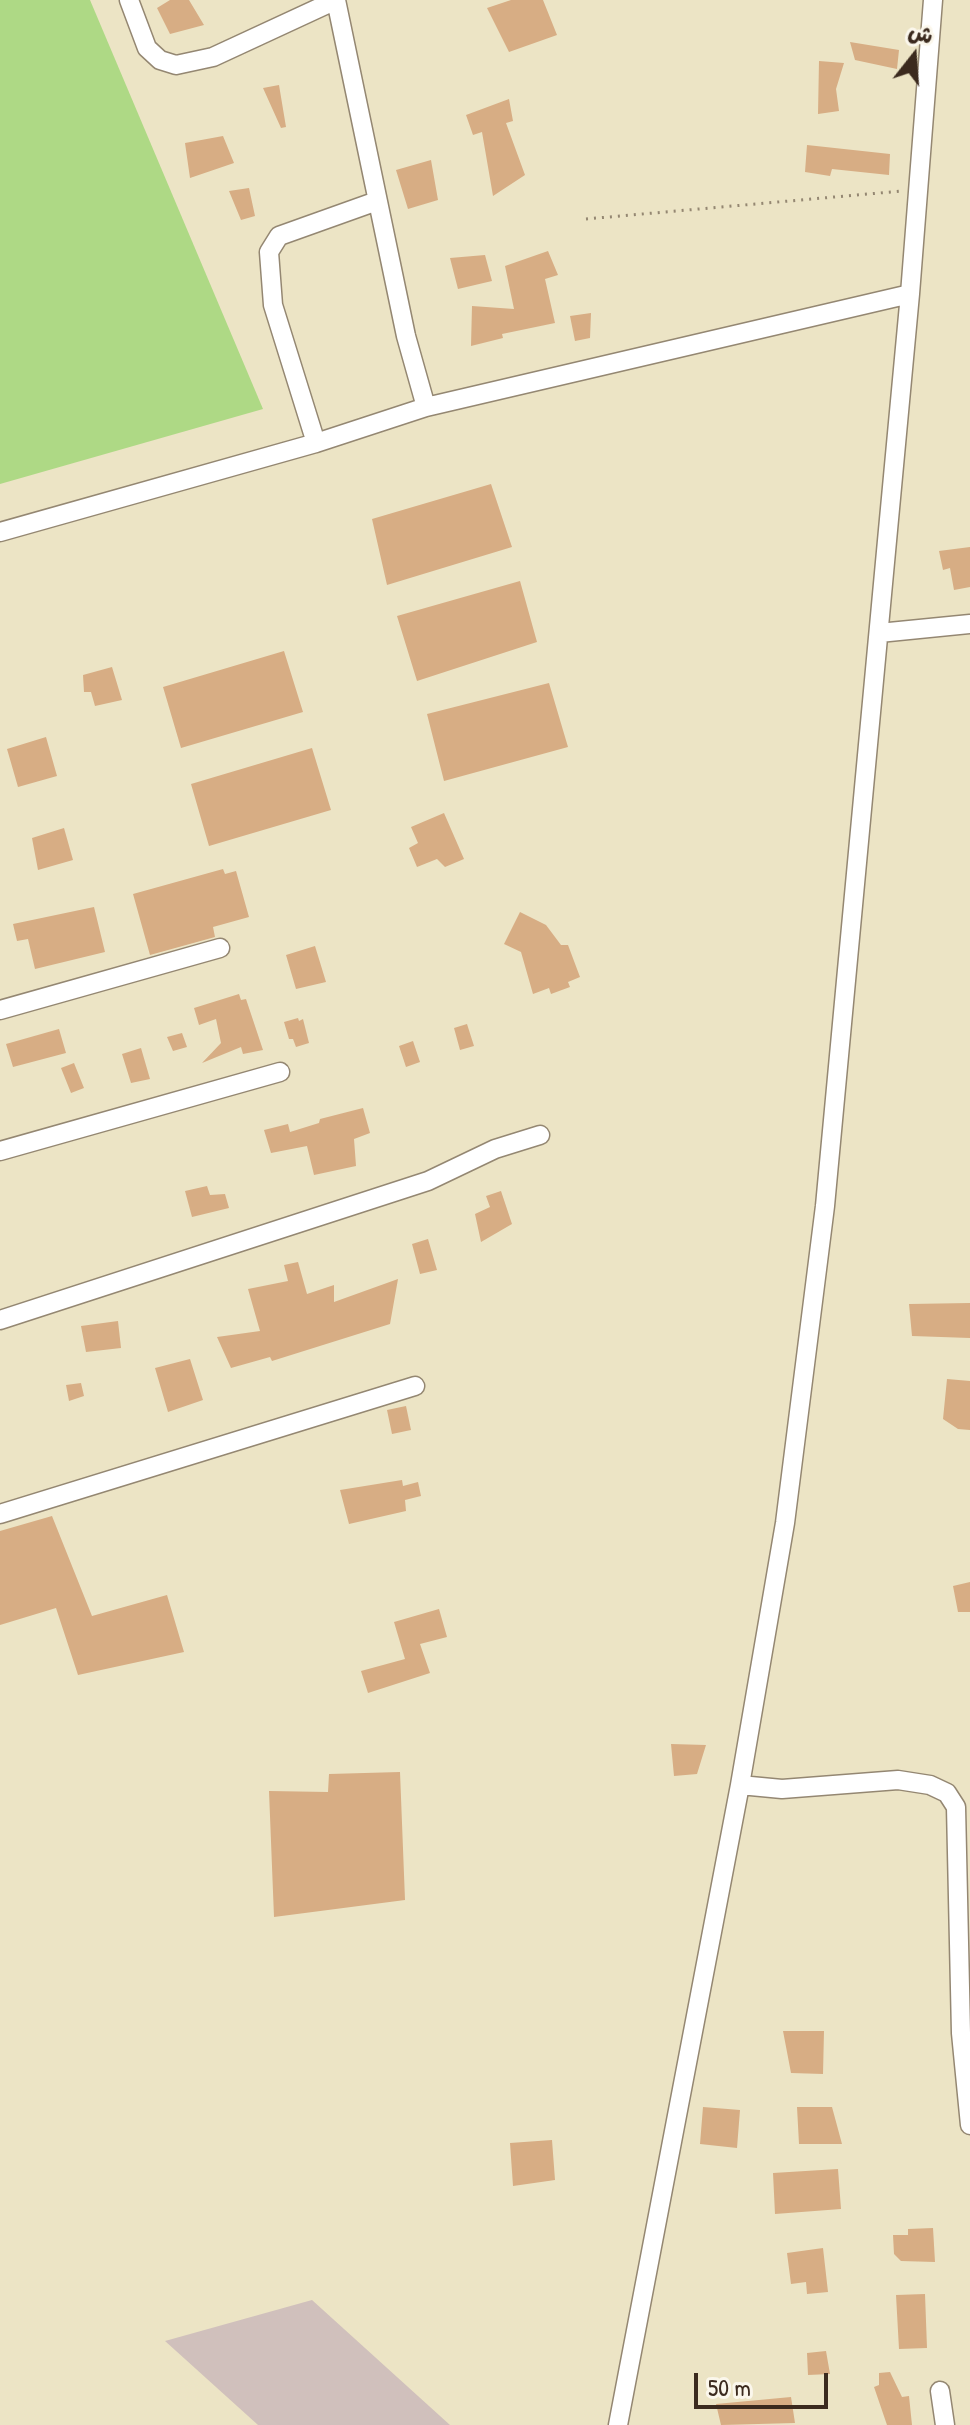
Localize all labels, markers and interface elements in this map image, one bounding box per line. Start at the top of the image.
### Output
text: ش [905,15,937,51]
north arrow [874,16,954,96]
scale bar [698,2357,832,2407]
text: 50 m [708,2371,751,2403]

